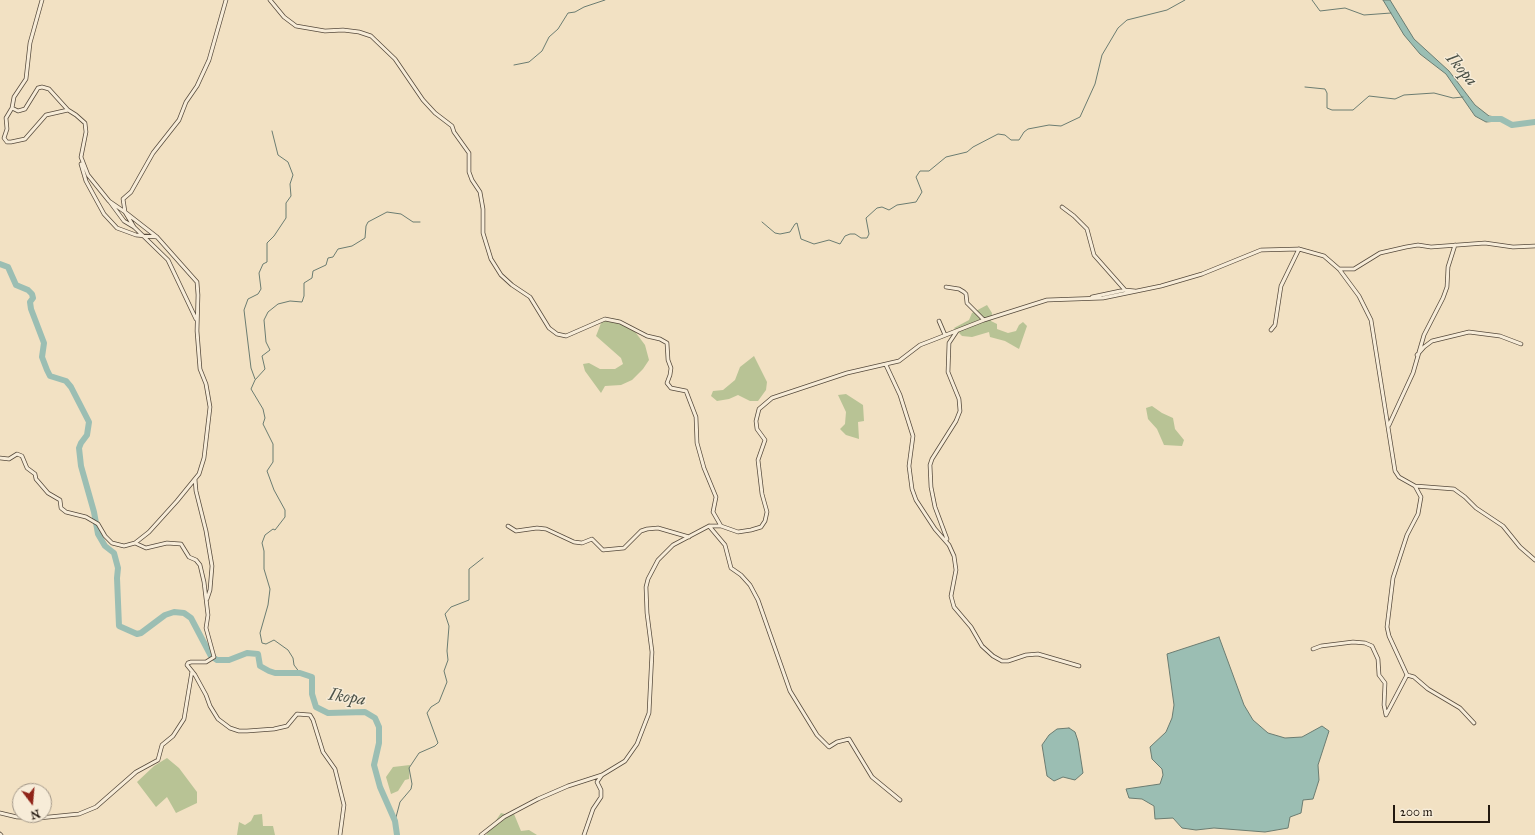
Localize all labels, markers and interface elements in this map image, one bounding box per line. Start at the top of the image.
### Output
water label: Ikopa [1441,49,1481,91]
water label: Ikopa [327,685,367,711]
north arrow [12,783,52,823]
scale bar [1395,797,1492,823]
text: 200 m [1400,805,1433,819]
text: N [29,807,41,822]

